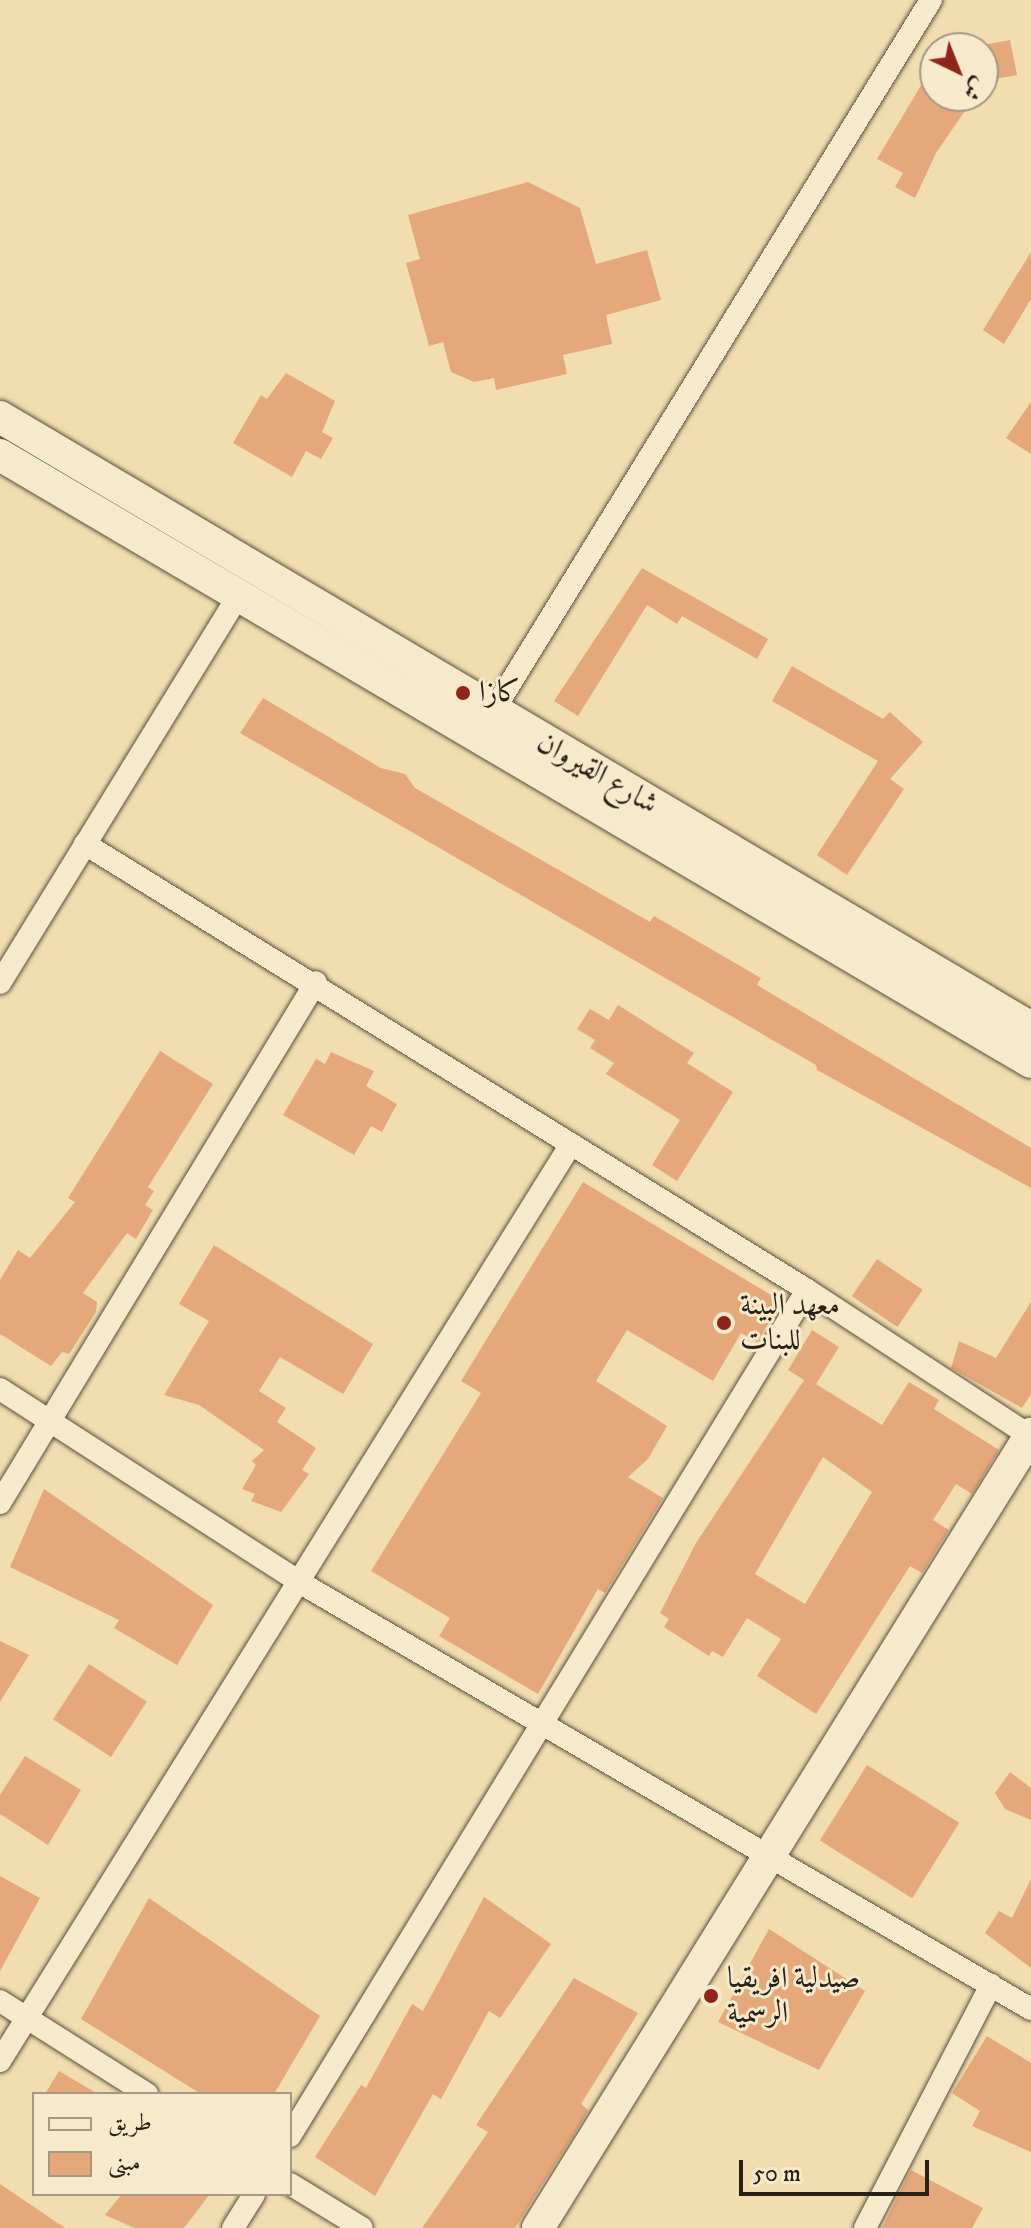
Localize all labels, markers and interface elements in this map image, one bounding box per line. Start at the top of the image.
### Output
north arrow [919,32,999,112]
text: ش [957,71,992,106]
place label: كازا [479,675,521,711]
marker: كازا [454,684,472,702]
street label: شارع القيروان [530,725,664,823]
place label: معهد البينة للبنات [740,1288,840,1358]
marker: معهد البينة للبنات [715,1314,733,1332]
place label: صيدلية افريقيا الرسمية [727,1961,860,2032]
marker: صيدلية افريقيا الرسمية [702,1987,720,2005]
legend [32,2092,292,2196]
text: طريق [108,2108,152,2138]
scale bar [743,2144,933,2194]
text: مبنى [108,2148,141,2178]
text: 50 m [753,2159,801,2189]

